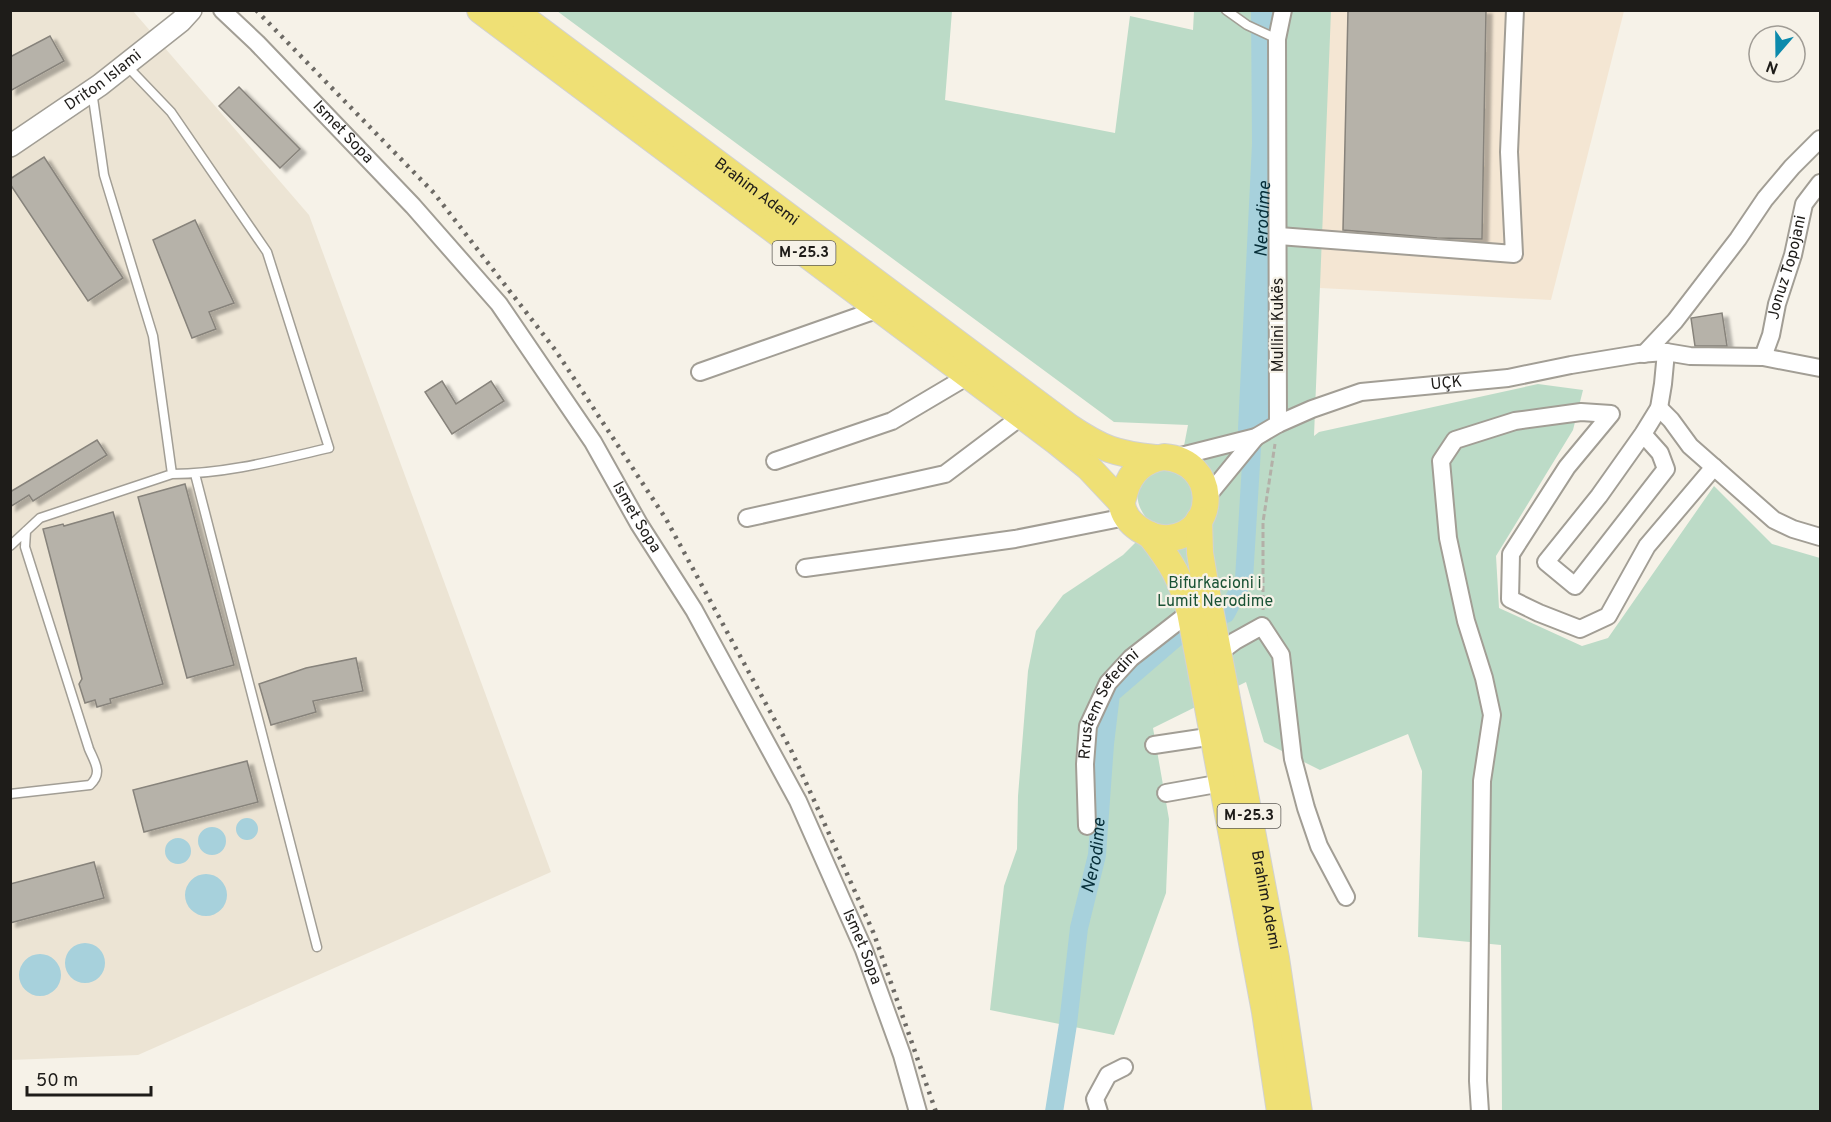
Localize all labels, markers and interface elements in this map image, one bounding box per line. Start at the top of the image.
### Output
north arrow [1747,24,1807,84]
street label: Driton Islami [61,46,146,116]
text: N [1764,55,1781,78]
street label: Ismet Sopa [308,97,377,168]
street label: Brahim Ademi [710,154,803,231]
water label: Nerodime [1250,180,1277,258]
street label: Jonuz Topojani [1764,214,1811,321]
road number: M-25.3 [772,241,836,265]
street label: Mullini Kukës [1269,278,1289,372]
street label: UÇK [1430,372,1463,395]
street label: Ismet Sopa [607,478,665,557]
park label: Bifurkacioni i Lumit Nerodime [1157,574,1273,612]
street label: Rrustem Sefedini [1075,645,1143,760]
road number: M-25.3 [1218,804,1280,828]
water label: Nerodime [1077,817,1111,896]
street label: Brahim Ademi [1246,849,1284,951]
street label: Ismet Sopa [837,906,886,987]
scale bar [27,1059,152,1097]
text: 50 m [36,1070,78,1093]

